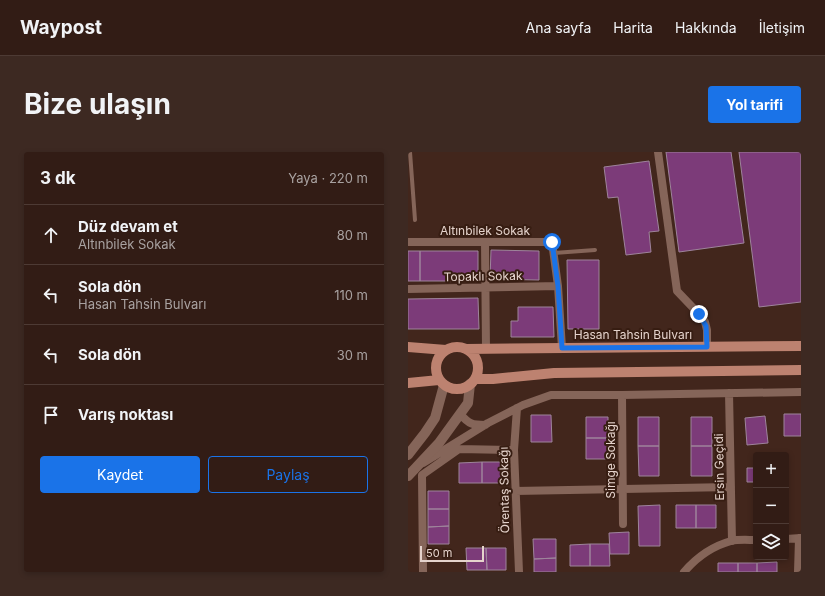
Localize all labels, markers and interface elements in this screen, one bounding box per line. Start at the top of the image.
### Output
text: Waypost [20,16,102,39]
text: Ana sayfa [526,19,591,36]
text: Harita [613,19,653,36]
text: Hakkında [675,19,737,36]
text: İletişim [759,19,805,36]
button: Yol tarifi [708,86,801,123]
text: Bize ulaşın [24,87,171,121]
text: 3 dk [40,168,76,188]
text: Yaya · 220 m [288,170,368,186]
text: Düz devam et [78,217,178,236]
street label: Altınbilek Sokak [440,223,531,238]
icon: ahead [40,224,62,246]
text: 80 m [337,227,368,243]
route start [543,233,561,251]
text: Altınbilek Sokak [78,236,176,252]
street label: Topaklı Sokak [443,268,523,284]
text: Sola dön [78,277,141,296]
icon: left [40,284,62,306]
text: 110 m [334,287,368,303]
text: Hasan Tahsin Bulvarı [78,296,206,312]
route end [690,305,708,323]
street label: Hasan Tahsin Bulvarı [574,327,692,342]
icon: left [40,344,62,366]
text: Sola dön [78,345,141,364]
text: 30 m [337,347,368,363]
icon: arrive [40,404,62,426]
text: Varış noktası [78,405,173,424]
street label: Simge Sokağı [603,421,618,499]
street label: Ersin Geçidi [711,433,727,501]
street label: Örentaş Sokağı [496,447,512,533]
map controls [753,452,789,560]
button: + [753,452,789,488]
button: Kaydet [40,456,200,493]
button: Paylaş [208,456,368,493]
button: − [753,488,789,524]
button: layers [753,524,789,560]
scale bar [420,544,484,563]
text: 50 m [426,546,452,560]

